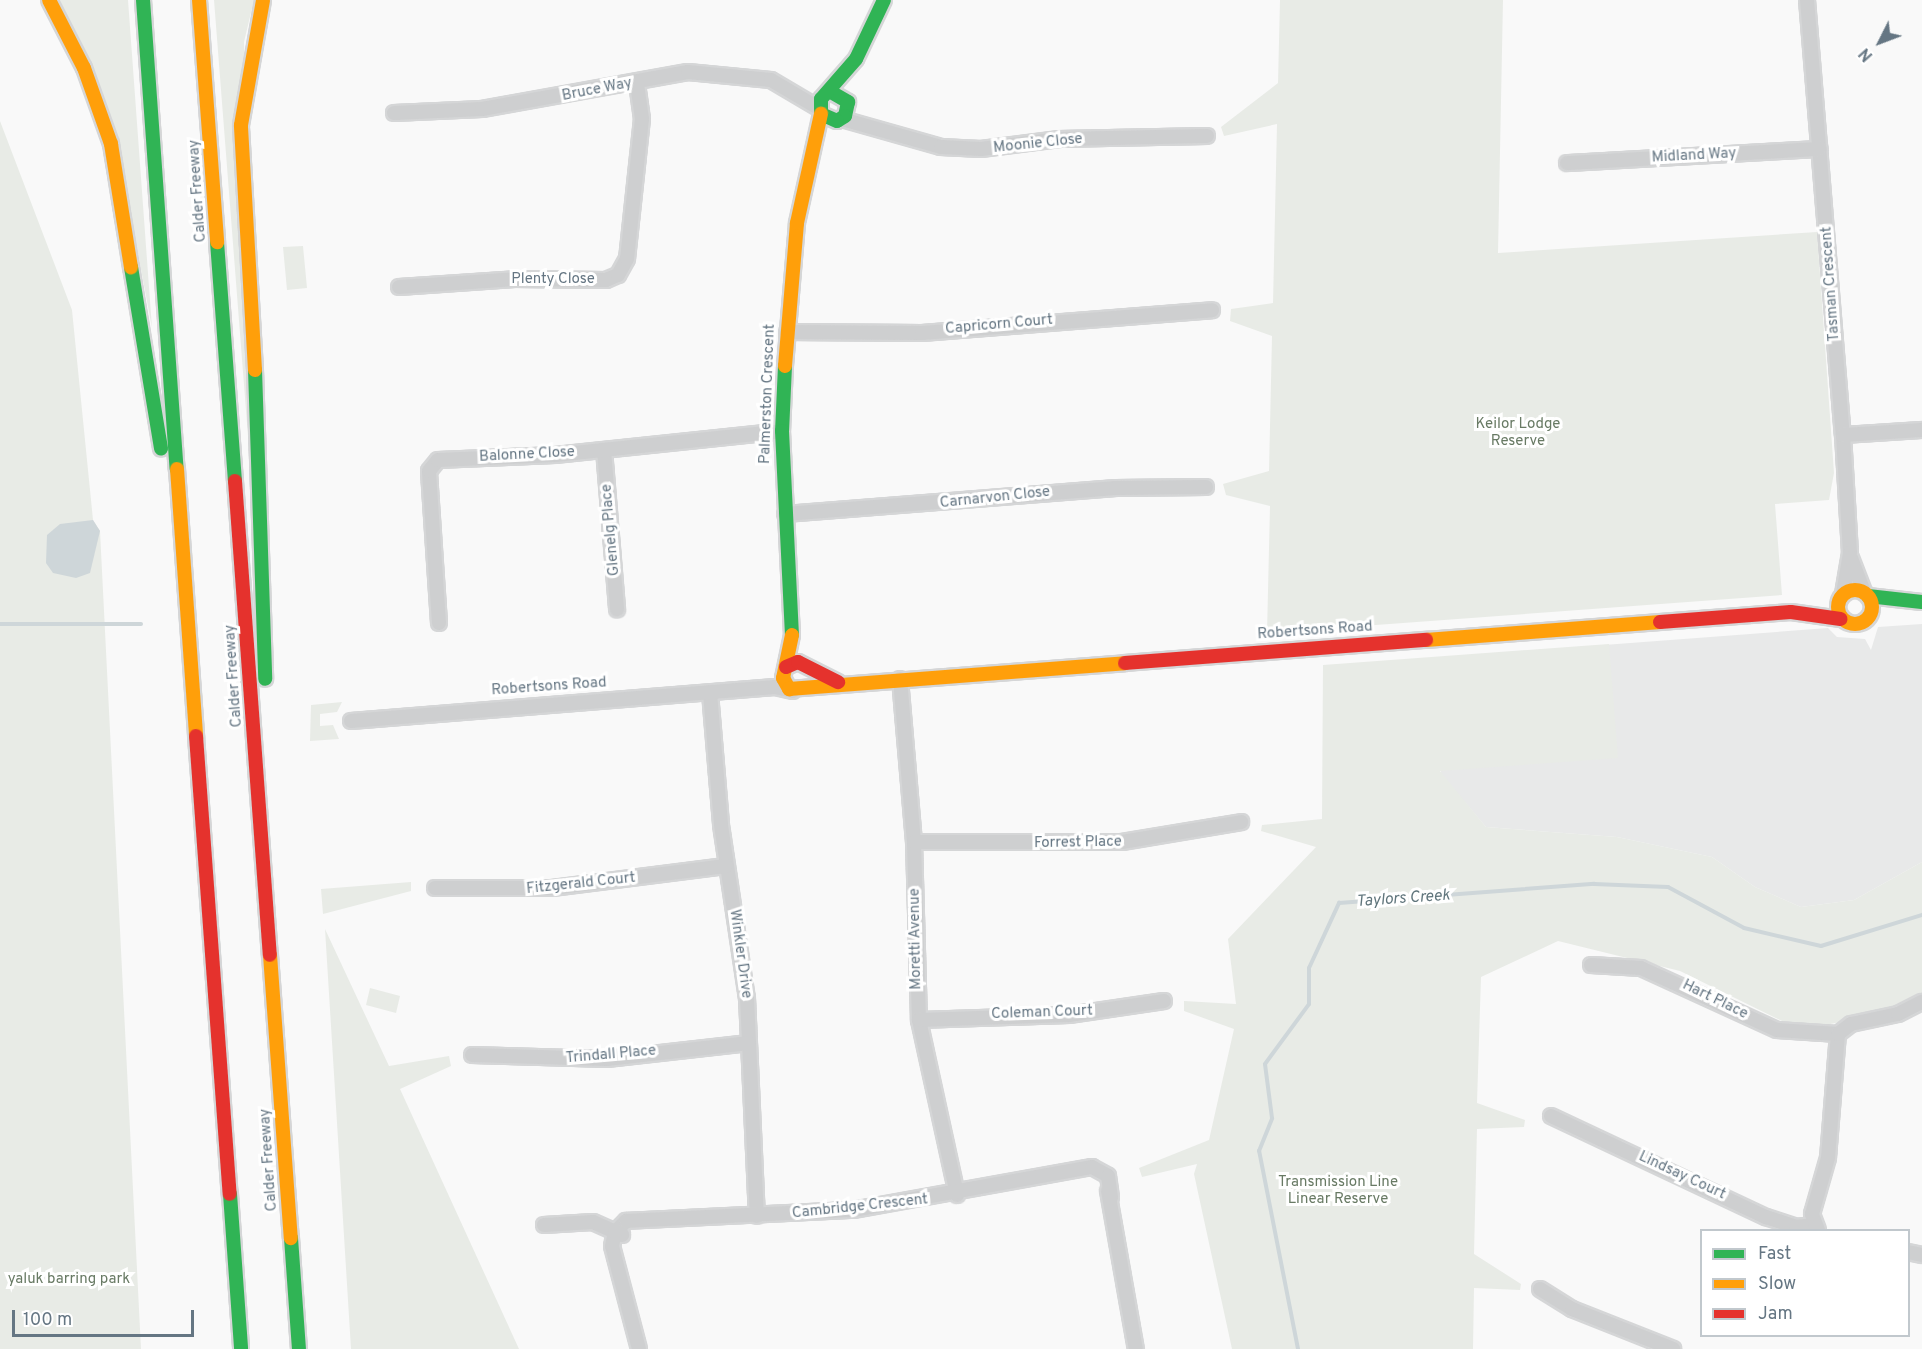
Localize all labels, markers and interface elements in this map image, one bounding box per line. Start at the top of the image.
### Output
north arrow [1850,12,1910,72]
text: N [1855,43,1878,65]
street label: Bruce Way [560,74,634,106]
street label: Moonie Close [992,130,1084,158]
street label: Calder Freeway [185,139,211,243]
street label: Midland Way [1651,145,1737,167]
street label: Tasman Crescent [1818,226,1844,342]
street label: Plenty Close [511,271,595,289]
street label: Capricorn Court [945,311,1053,339]
street label: Palmerston Crescent [757,324,779,464]
park label: Keilor Lodge Reserve [1476,415,1560,450]
street label: Balonne Close [479,444,575,466]
street label: Glenelg Place [598,483,624,577]
street label: Carnarvon Close [939,483,1051,513]
street label: Robertsons Road [1257,618,1373,644]
street label: Calder Freeway [221,624,247,728]
street label: Robertsons Road [491,674,607,700]
street label: Forrest Place [1034,833,1122,853]
street label: Fitzgerald Court [526,869,636,899]
water label: Taylors Creek [1356,886,1450,912]
street label: Moretti Avenue [906,888,926,990]
street label: Winkler Drive [725,908,755,1000]
street label: Hart Place [1679,976,1751,1024]
street label: Coleman Court [991,1002,1093,1024]
street label: Trindall Place [565,1042,657,1068]
street label: Calder Freeway [256,1108,282,1212]
street label: Lindsay Court [1636,1148,1728,1204]
park label: Transmission Line Linear Reserve [1278,1173,1398,1208]
street label: Cambridge Crescent [791,1191,929,1223]
legend [1700,1229,1910,1337]
text: Fast [1758,1243,1791,1266]
park label: yaluk barring park [8,1271,130,1289]
text: Slow [1758,1273,1796,1296]
scale bar [15,1298,196,1336]
text: Jam [1758,1303,1793,1326]
text: 100 m [23,1309,72,1332]

